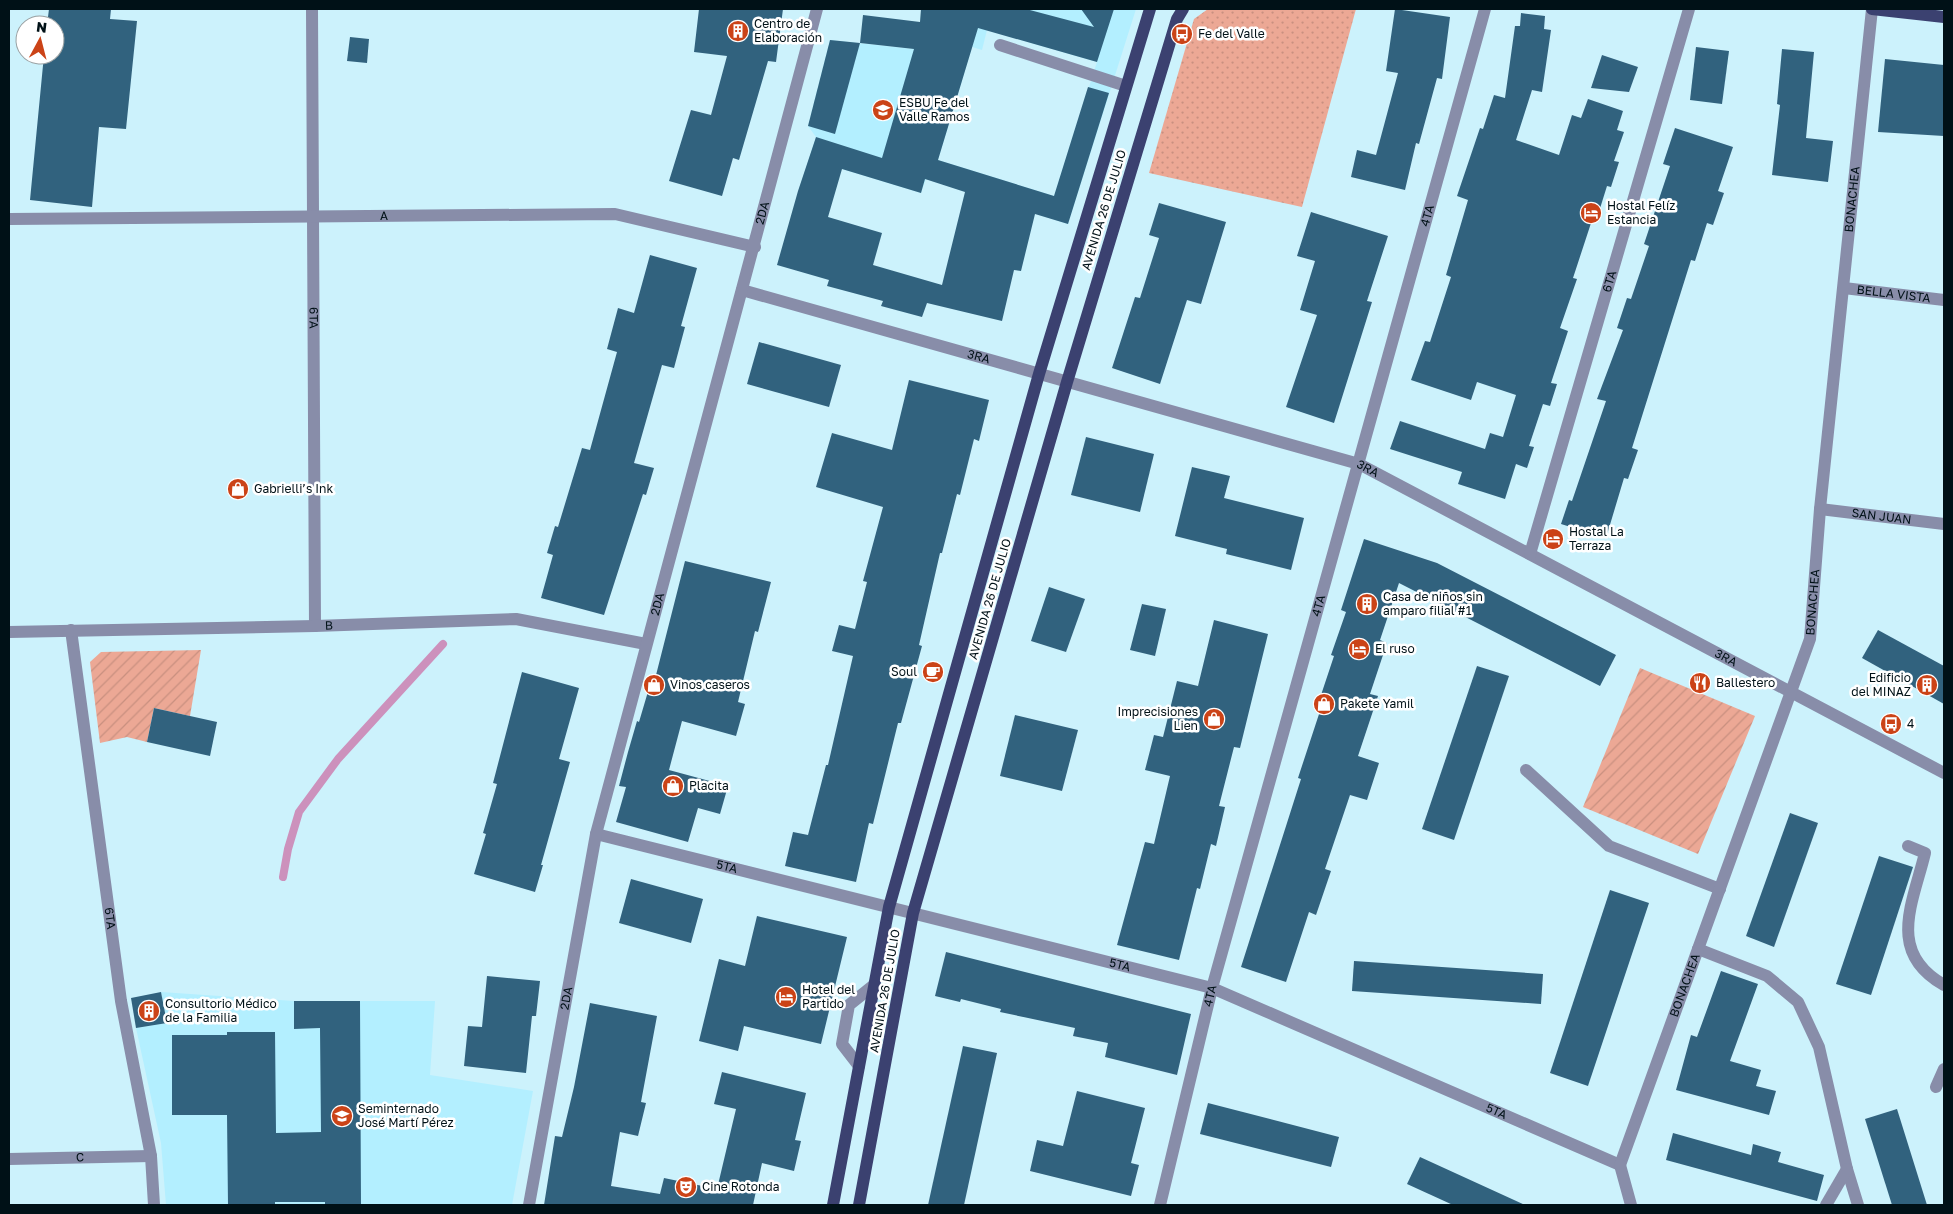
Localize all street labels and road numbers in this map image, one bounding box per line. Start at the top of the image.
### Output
street label: AVENIDA 26 DE JULIO [1078,148,1129,272]
street label: BONACHEA [1841,165,1863,233]
street label: 2DA [752,200,772,226]
street label: 4TA [1417,203,1437,228]
street label: A [380,208,388,223]
street label: 6TA [1599,269,1619,294]
street label: BELLA VISTA [1856,282,1932,305]
street label: 6TA [306,307,322,329]
street label: 3RA [966,346,992,367]
street label: 3RA [1354,456,1382,480]
street label: SAN JUAN [1851,505,1912,527]
street label: AVENIDA 26 DE JULIO [965,536,1014,661]
street label: BONACHEA [1802,569,1822,636]
street label: 2DA [647,591,667,617]
street label: 4TA [1308,593,1328,618]
street label: B [325,617,333,633]
street label: 3RA [1712,645,1740,669]
street label: 5TA [715,856,739,876]
street label: 6TA [101,907,119,930]
street label: AVENIDA 26 DE JULIO [866,928,903,1054]
street label: BONACHEA [1666,951,1703,1019]
street label: 5TA [1108,955,1132,974]
street label: 4TA [1200,983,1219,1008]
street label: 2DA [556,986,575,1011]
street label: 5TA [1484,1100,1509,1122]
street label: C [76,1149,84,1165]

